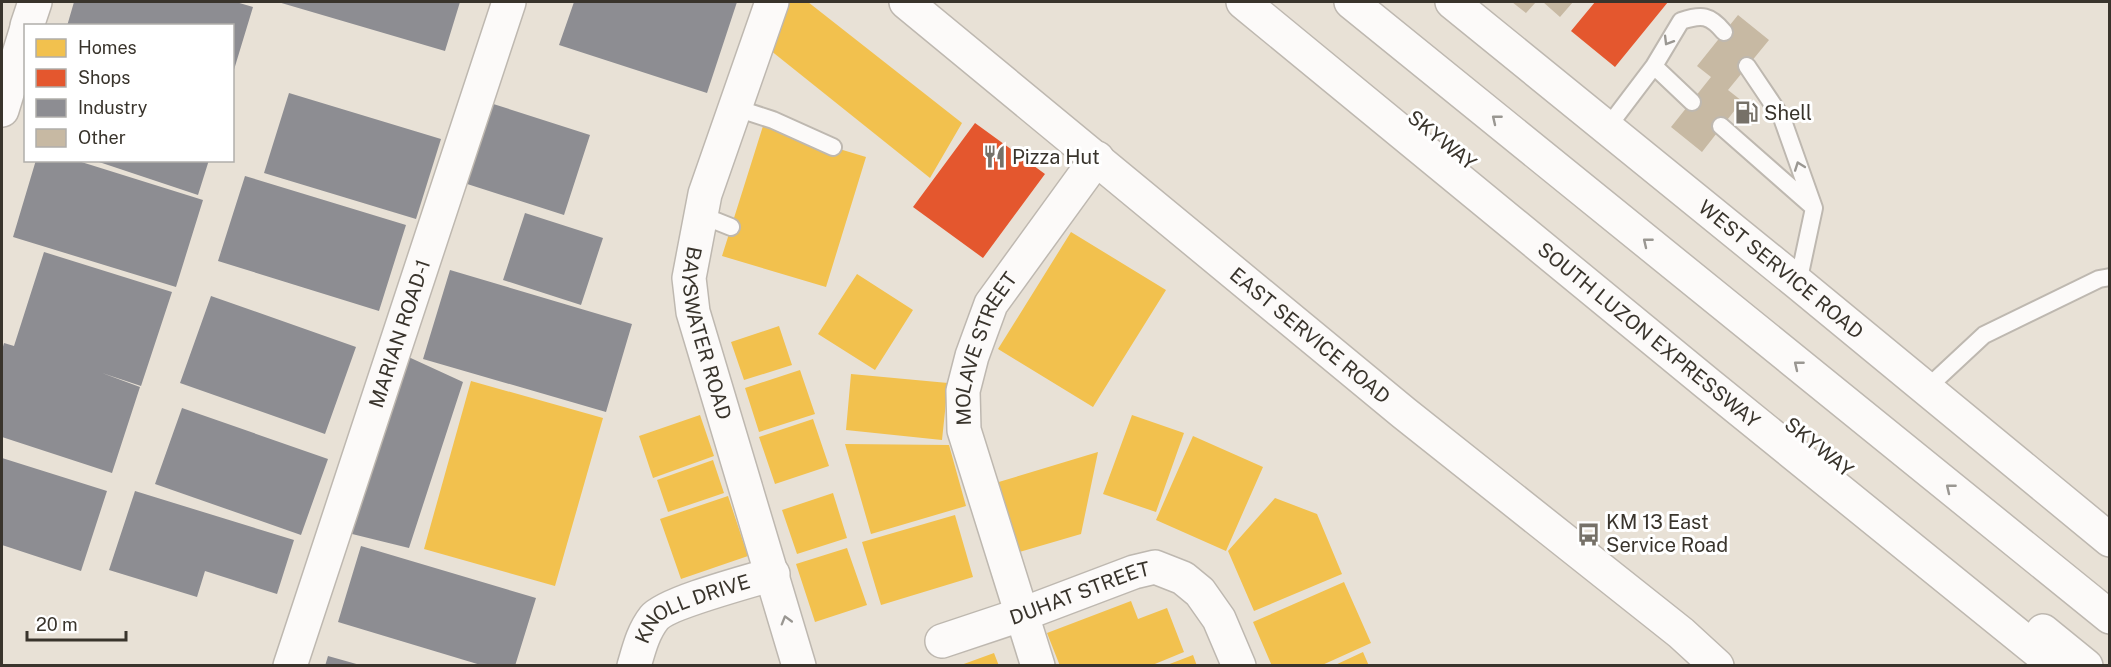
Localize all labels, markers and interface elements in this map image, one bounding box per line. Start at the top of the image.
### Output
legend [24,24,234,162]
one-way arrow [1664,35,1676,45]
text: Homes [78,37,137,58]
text: Shops [78,67,130,88]
text: Industry [78,97,148,118]
fuel station icon: Shell [1733,100,1759,126]
place label: Shell [1764,101,1812,125]
street label: SKYWAY [1403,105,1481,175]
one-way arrow [1491,115,1502,126]
text: Other [78,127,126,148]
restaurant icon: Pizza Hut [981,144,1007,170]
place label: Pizza Hut [1012,145,1100,169]
one-way arrow [1794,161,1807,172]
street label: WEST SERVICE ROAD [1694,195,1868,344]
street label: SOUTH LUZON EXPRESSWAY [1533,237,1765,433]
one-way arrow [1643,238,1654,249]
street label: BAYSWATER ROAD [676,245,737,423]
street label: MARIAN ROAD-1 [364,256,435,411]
street label: EAST SERVICE ROAD [1225,262,1395,409]
street label: MOLAVE STREET [951,267,1022,426]
one-way arrow [1794,361,1805,372]
street label: SKYWAY [1780,412,1858,482]
one-way arrow [1946,484,1957,495]
place label: KM 13 East Service Road [1606,510,1728,557]
bus stop icon: KM 13 East Service Road [1575,521,1601,547]
street label: DUHAT STREET [1006,557,1152,630]
street label: KNOLL DRIVE [630,569,753,647]
scale bar [27,604,126,642]
text: 20 m [36,614,78,635]
one-way arrow [781,615,793,626]

